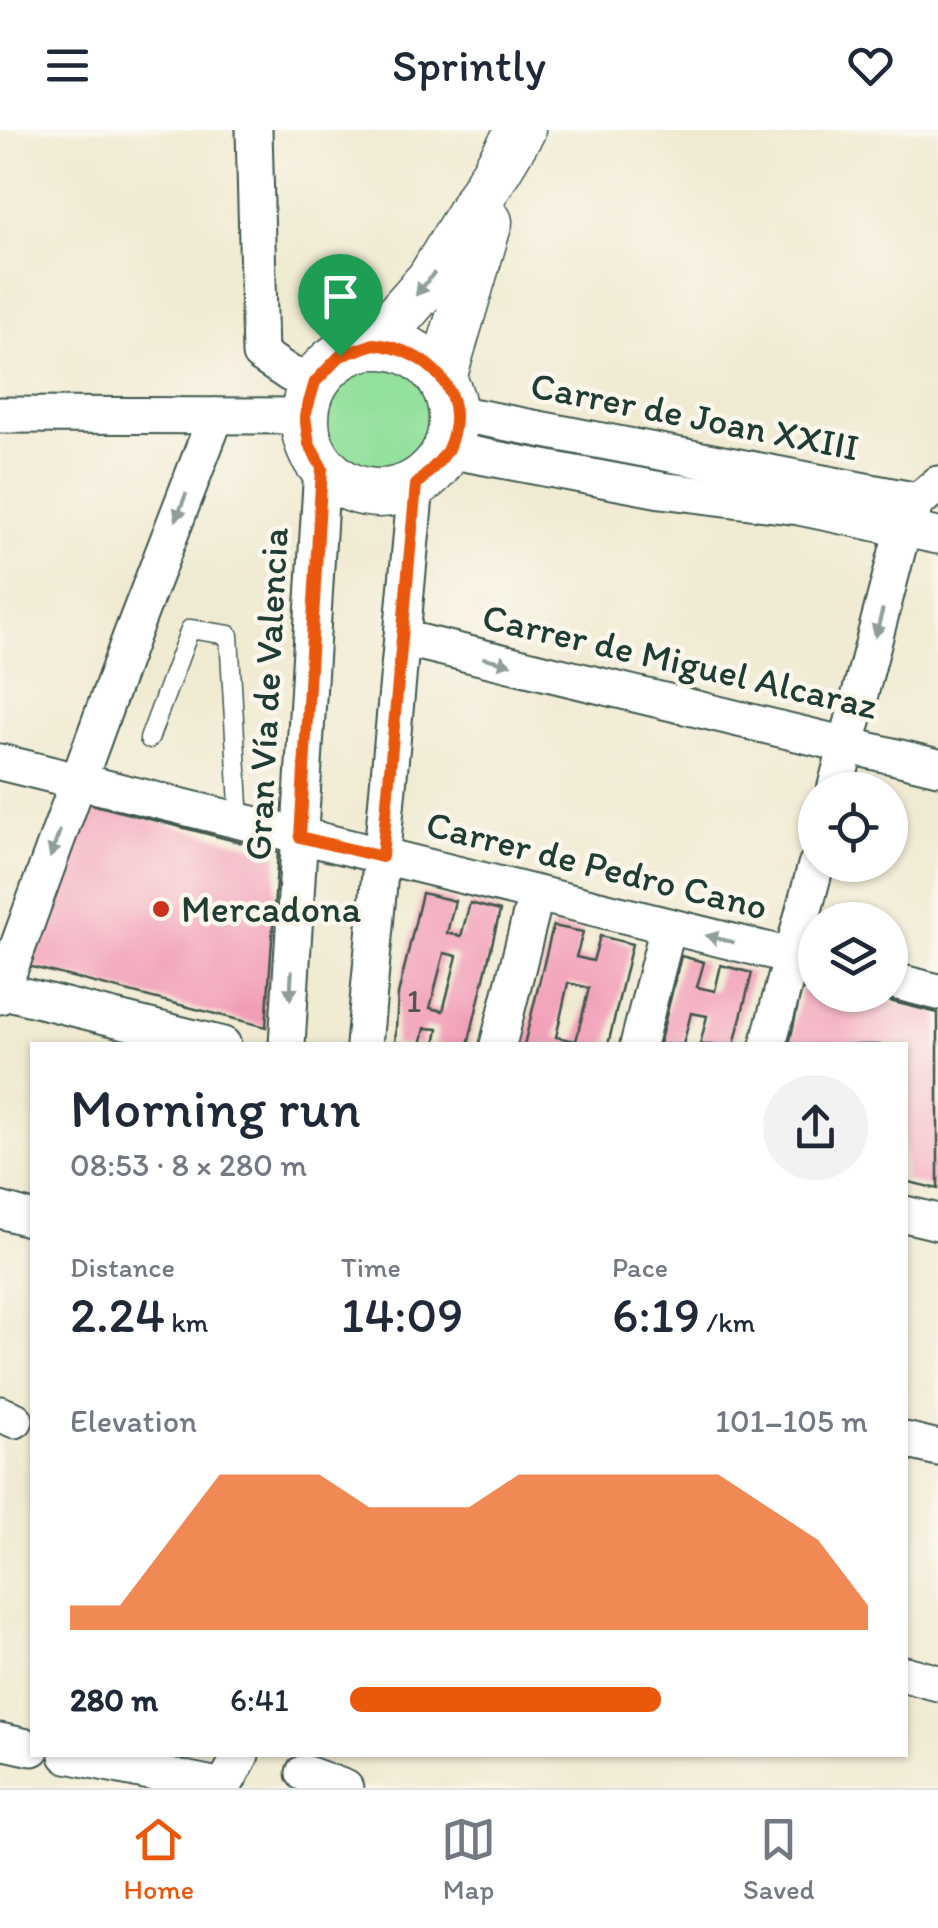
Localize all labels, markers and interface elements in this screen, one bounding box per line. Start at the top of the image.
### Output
icon: menu [40,38,95,93]
text: Sprintly [392,38,546,92]
icon: heart [843,38,898,93]
pin [298,254,383,357]
icon: arrive [313,269,368,324]
one-way arrow [415,272,436,297]
street label: Carrer de Joan XXIII [527,362,863,470]
one-way arrow [172,492,188,522]
street label: Gran Vía de Valencia [234,526,298,862]
street label: Carrer de Miguel Alcaraz [478,593,882,729]
one-way arrow [870,608,886,639]
one-way arrow [482,654,513,669]
map controls [798,772,908,1012]
button: locate [798,772,908,882]
street label: Carrer de Pedro Cano [422,800,772,930]
one-way arrow [47,830,62,860]
place label: Mercadona [181,886,362,932]
marker: Mercadona [150,898,172,920]
button: layers [798,902,908,1012]
one-way arrow [704,931,735,946]
one-way arrow [283,969,299,1001]
house number: 1 [407,982,422,1020]
text: Morning run [70,1075,361,1141]
button: share [763,1075,868,1180]
text: 08:53 · 8 × 280 m [70,1146,307,1184]
text: Distance [70,1250,175,1284]
text: Time [341,1250,401,1284]
text: Pace [612,1250,668,1284]
text: 2.24 [70,1284,165,1345]
text: 14:09 [341,1284,463,1345]
text: 6:19 [612,1284,700,1345]
text: km [165,1305,208,1339]
text: /km [700,1305,755,1339]
text: Elevation [70,1402,197,1440]
text: 101–105 m [715,1402,868,1440]
text: 280 m [70,1681,158,1719]
text: 6:41 [230,1681,289,1719]
tab: Home [124,1812,194,1906]
tab: Map [441,1812,496,1906]
tab: Saved [743,1812,815,1906]

